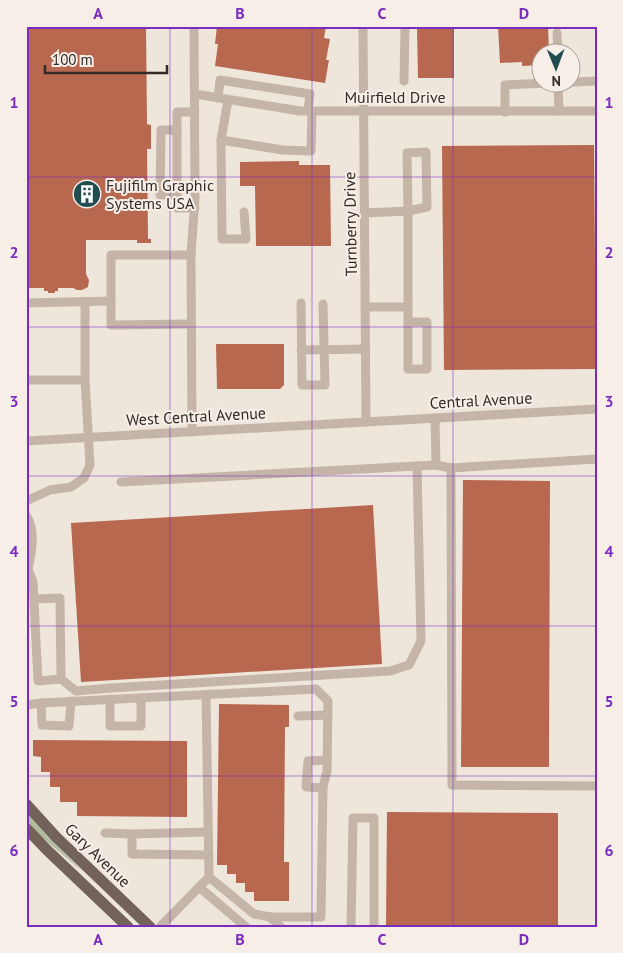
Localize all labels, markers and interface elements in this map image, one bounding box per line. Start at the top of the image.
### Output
text: A [93,3,103,23]
text: B [235,3,245,23]
text: C [378,3,387,23]
text: D [519,3,529,23]
scale bar [45,42,168,74]
north arrow [530,42,580,92]
text: 100 m [52,50,93,69]
text: N [551,72,561,90]
street label: Muirfield Drive [344,87,446,107]
text: 1 [9,92,19,112]
text: 1 [604,92,614,112]
street label: Turnberry Drive [339,171,361,277]
place label: Fujifilm Graphic Systems USA [106,175,214,213]
building icon: Fujifilm Graphic Systems USA [72,179,102,209]
text: 2 [9,242,19,262]
text: 2 [604,242,614,262]
street label: Central Avenue [429,387,533,413]
text: 3 [9,391,19,411]
text: 3 [604,391,614,411]
street label: West Central Avenue [126,402,266,430]
text: 4 [9,541,19,561]
text: 4 [604,541,614,561]
text: 5 [9,691,19,711]
text: 5 [604,691,614,711]
street label: Gary Avenue [61,819,135,891]
text: 6 [9,840,19,860]
text: 6 [604,840,614,860]
text: A [93,929,103,949]
text: B [235,929,245,949]
text: C [378,929,387,949]
text: D [519,929,529,949]

